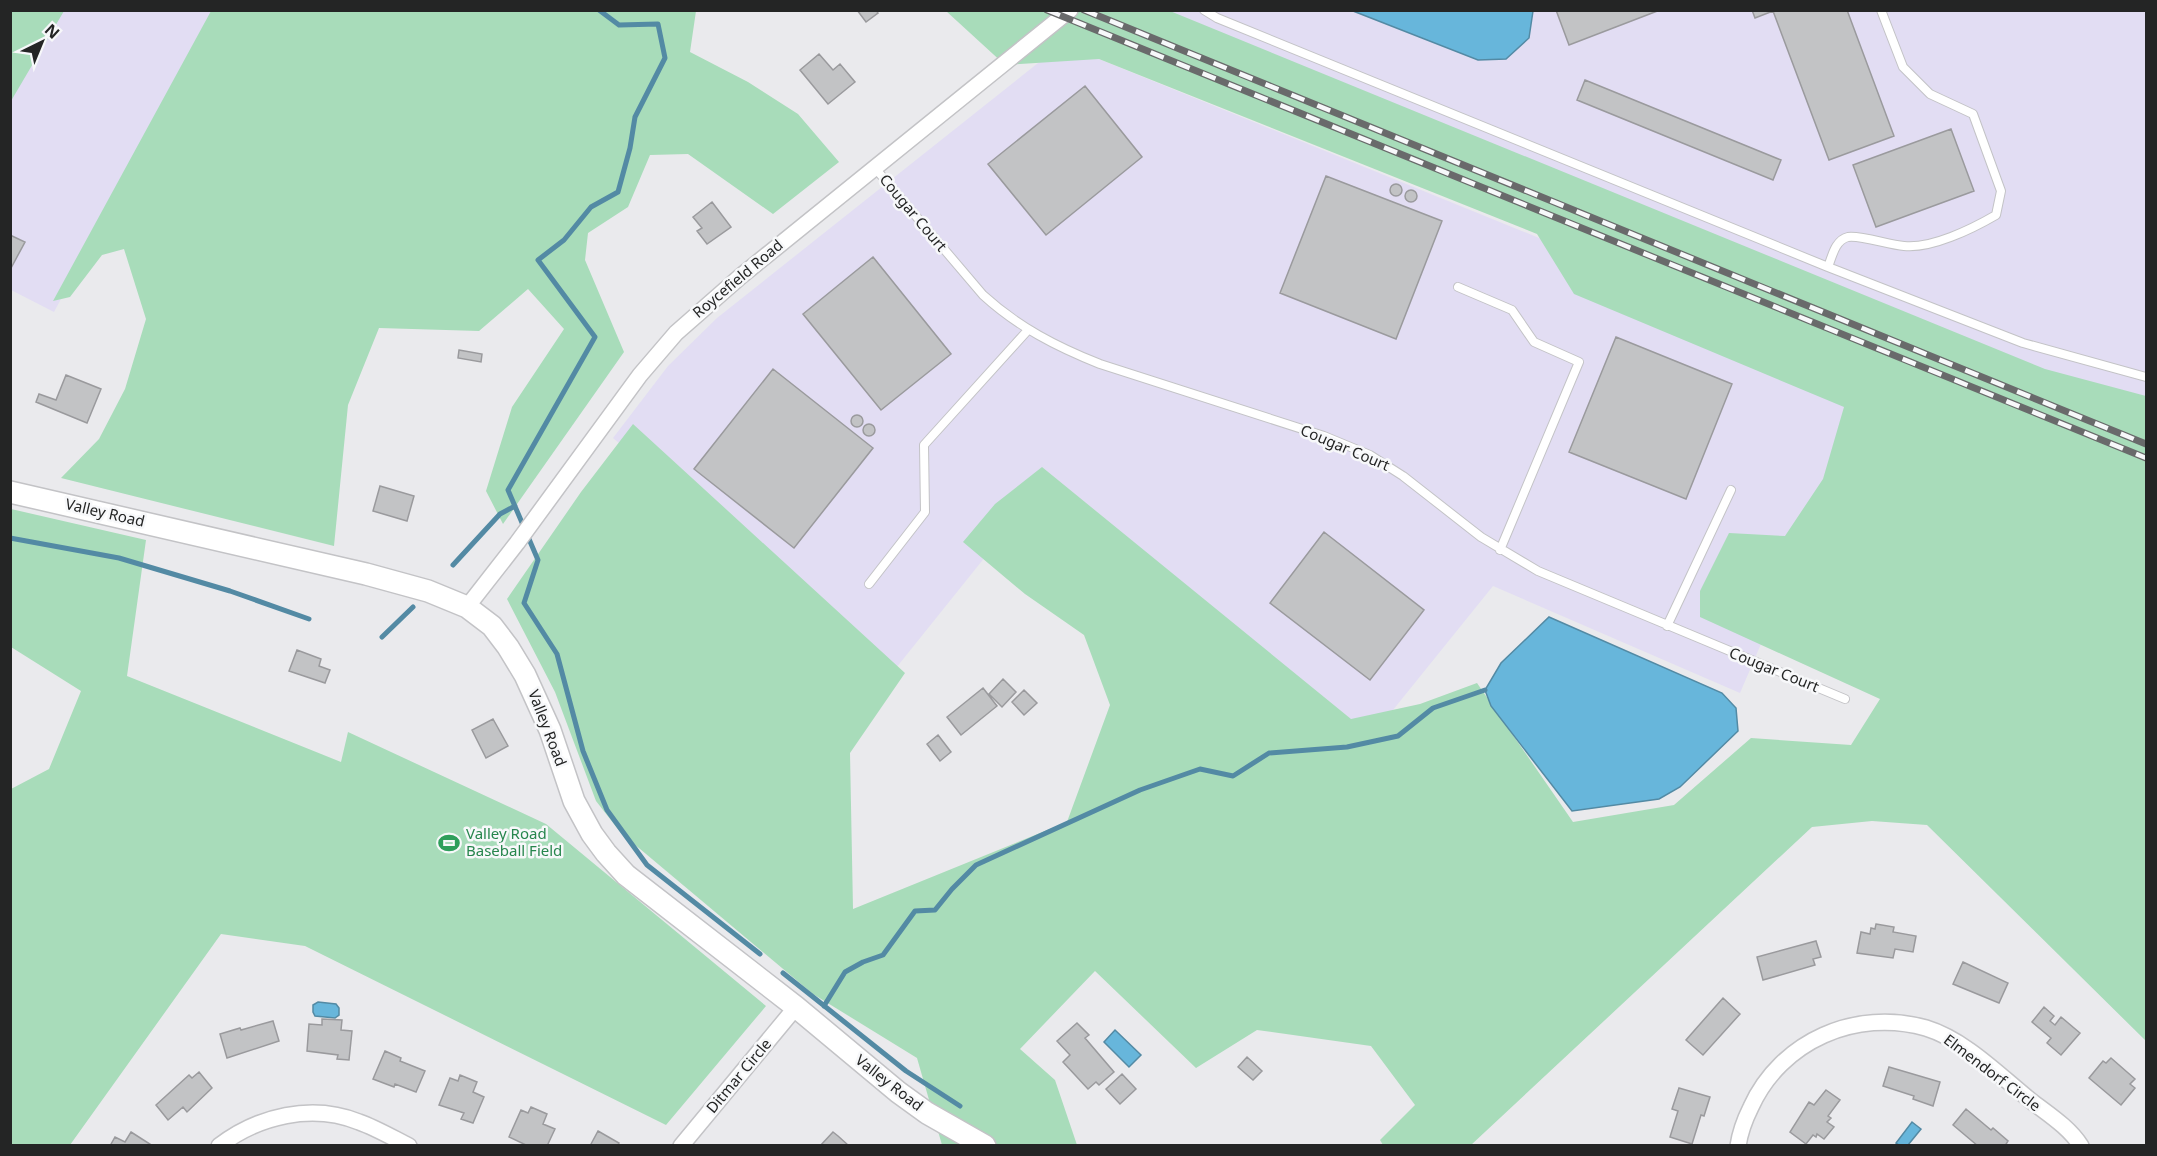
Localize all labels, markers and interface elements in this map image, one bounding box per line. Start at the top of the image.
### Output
north arrow [12,12,72,72]
text: N [40,19,64,44]
street label: Cougar Court [876,170,952,256]
street label: Roycefield Road [688,235,787,322]
street label: Cougar Court [1298,419,1394,475]
street label: Valley Road [64,493,147,531]
street label: Cougar Court [1727,642,1823,696]
street label: Valley Road [524,686,572,769]
place label: Valley Road Baseball Field [466,823,562,860]
sports icon: Valley Road Baseball Field [437,831,461,855]
street label: Elmendorf Circle [1940,1029,2045,1115]
street label: Ditmar Circle [701,1034,775,1117]
street label: Valley Road [852,1050,928,1115]

